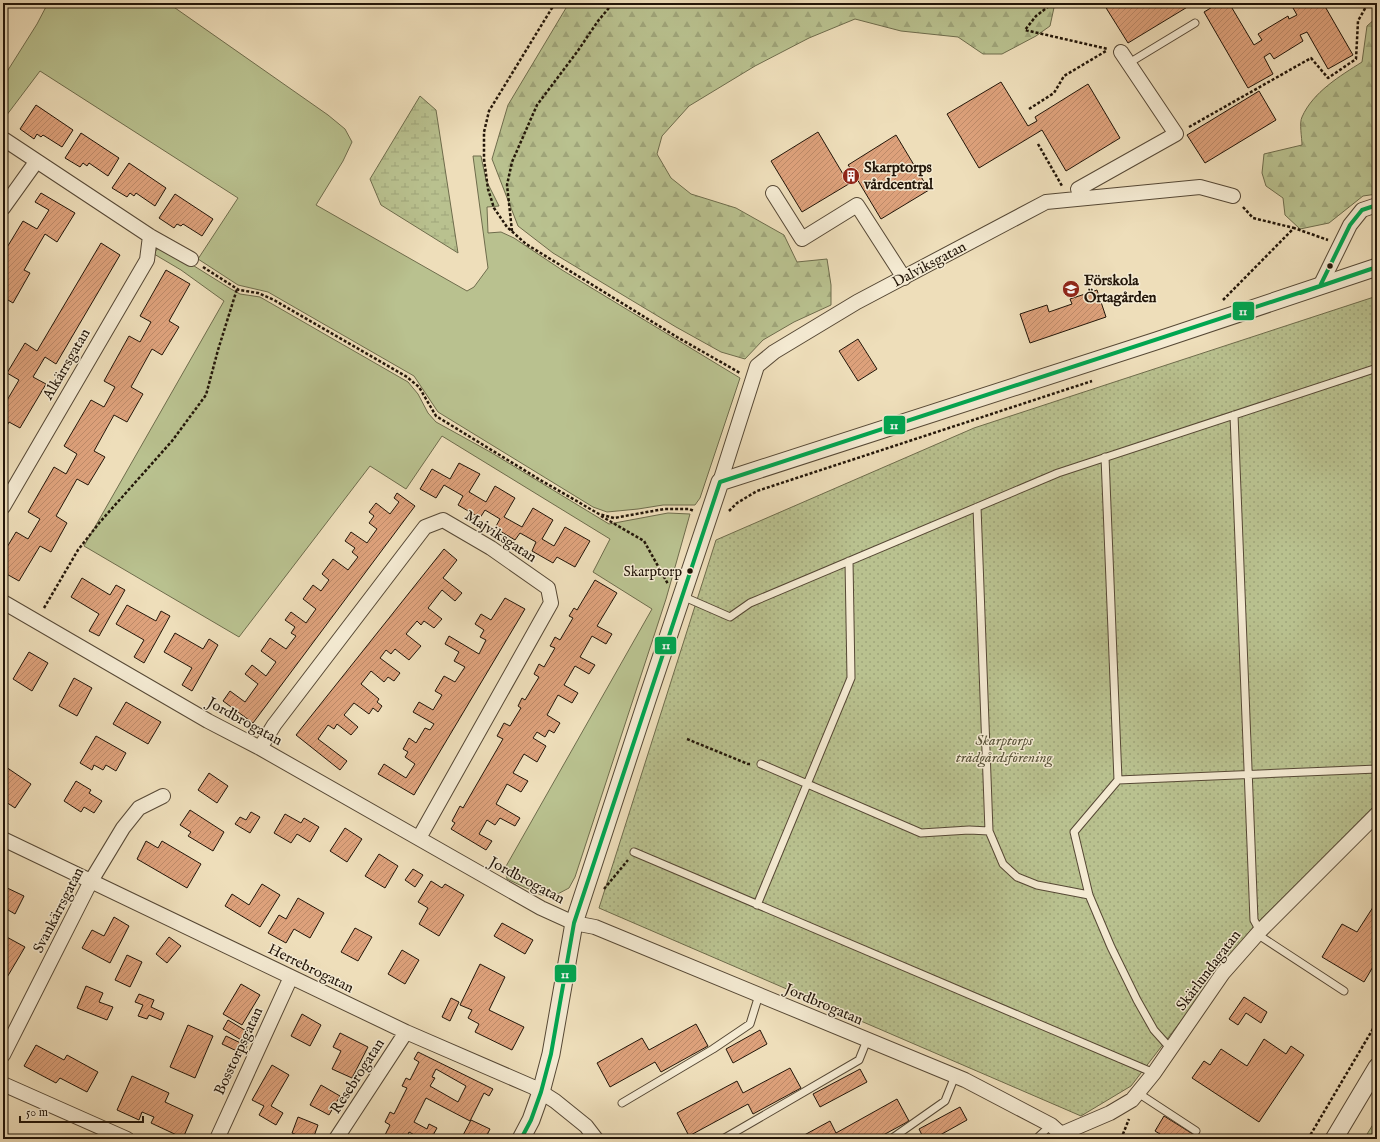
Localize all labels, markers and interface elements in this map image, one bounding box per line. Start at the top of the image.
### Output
place label: Skarptorps vårdcentral [863,158,934,194]
building icon: Skarptorps vårdcentral [841,166,861,186]
street label: Dalviksgatan [889,237,969,292]
unlabelled marker [1325,261,1335,271]
place label: Förskola Örtagården [1084,271,1157,307]
school or university icon: Förskola Örtagården [1061,279,1081,299]
line badge: 11 [1232,301,1255,321]
text: 11 [1239,305,1247,319]
street label: Alkärrsgatan [38,325,94,404]
line badge: 11 [883,415,906,435]
text: 11 [890,419,898,433]
street label: Majviksgatan [461,506,540,567]
place label: Skarptorp [624,563,682,581]
marker: Skarptorp [685,566,695,576]
line badge: 11 [654,636,677,655]
text: 11 [662,639,670,653]
street label: Jordbrogatan [202,692,286,750]
park label: Skarptorps trädgårdsförening [956,731,1053,768]
street label: Jordbrogatan [484,852,568,908]
street label: Svankärrsgatan [29,864,88,956]
street label: Skärlundagatan [1172,926,1245,1014]
street label: Herrebrogatan [265,939,357,997]
line badge: 11 [554,964,577,983]
text: 11 [561,968,569,982]
street label: Jordbrogatan [780,979,866,1029]
street label: Bosstorpsgatan [210,1004,267,1098]
street label: Resebrogatan [326,1035,389,1118]
scale bar [20,1098,143,1124]
text: 50 m [26,1105,48,1120]

